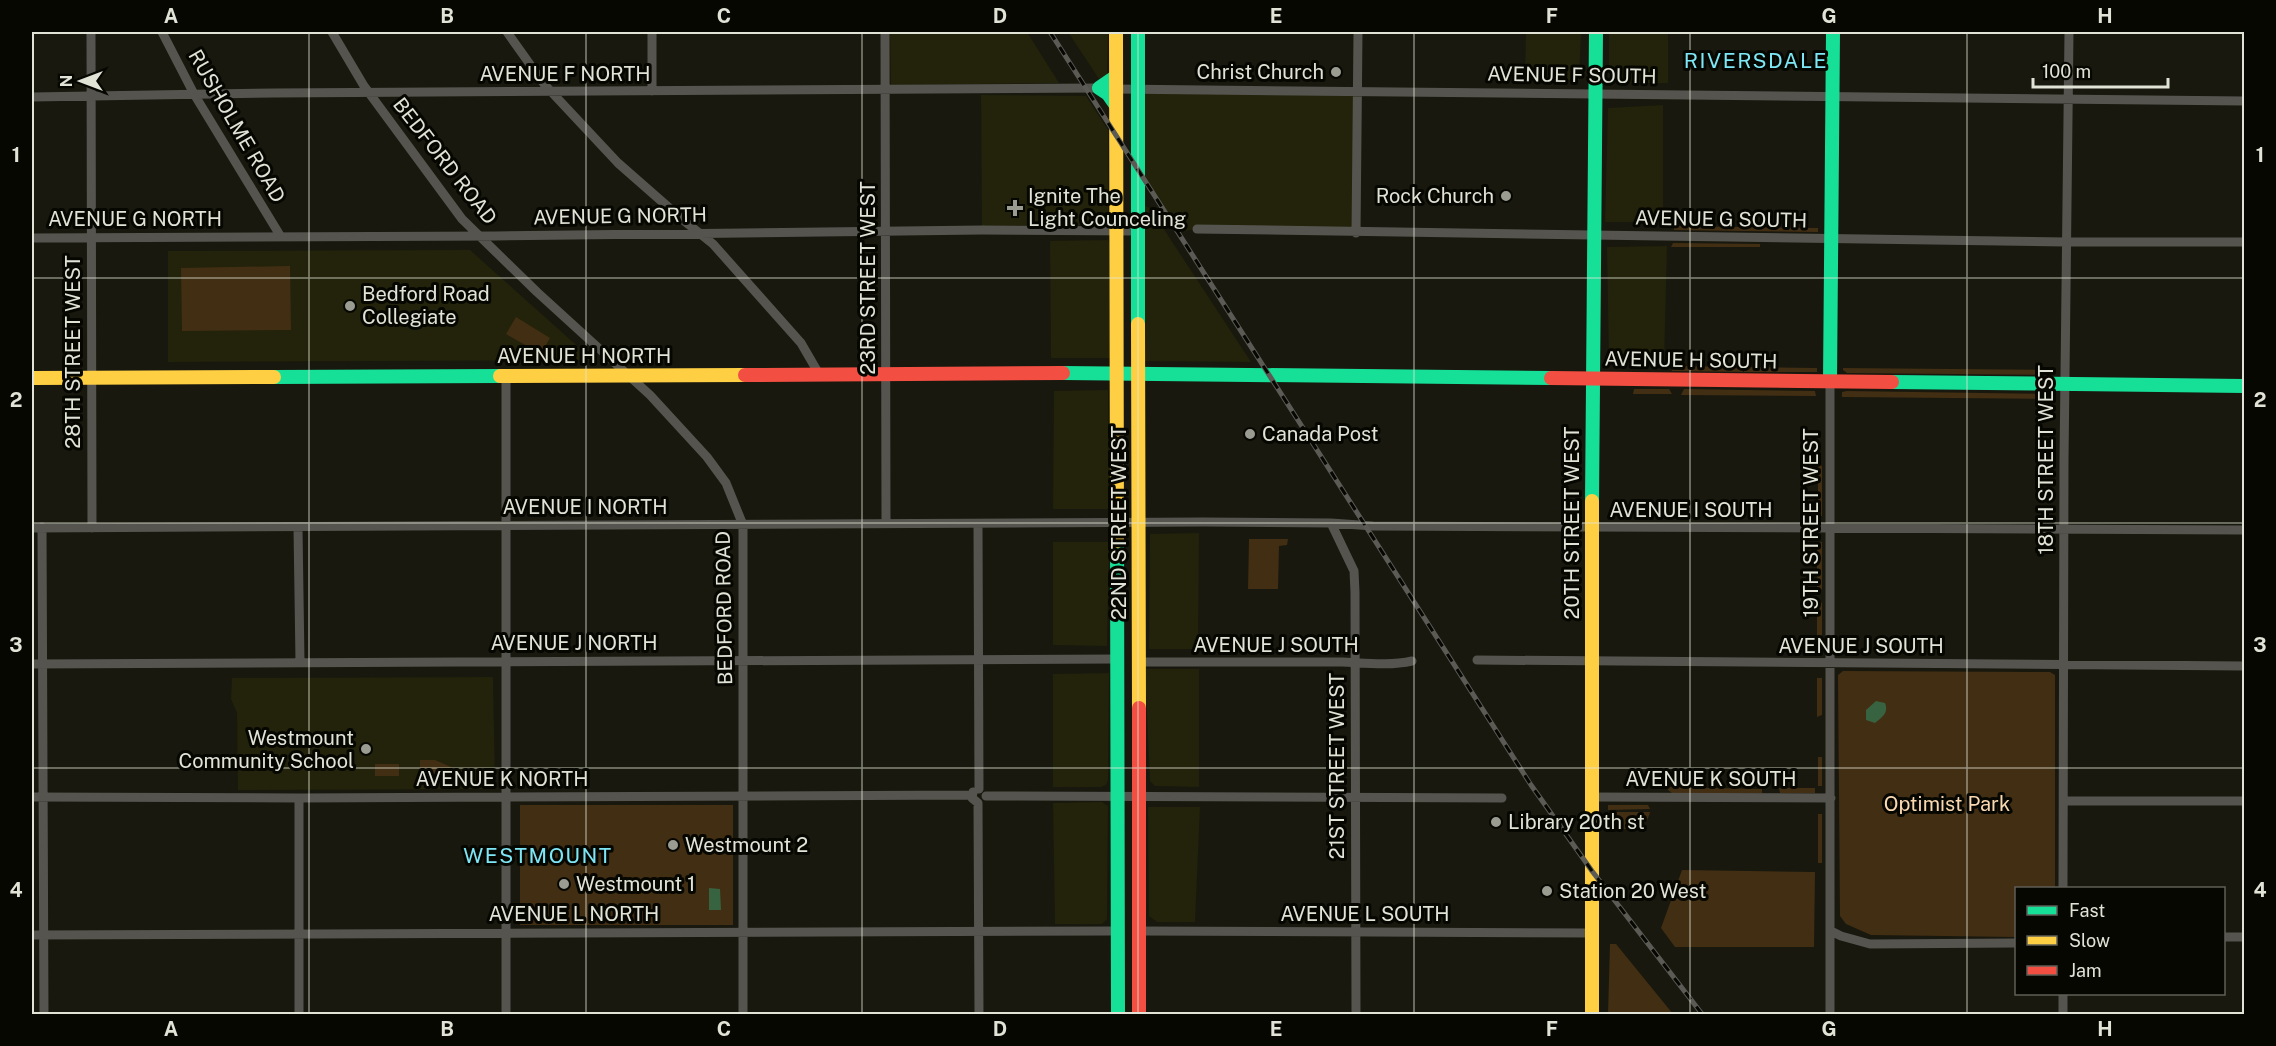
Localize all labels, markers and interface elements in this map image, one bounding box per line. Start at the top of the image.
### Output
text: A [164,4,178,28]
text: B [440,4,454,28]
text: C [717,4,731,28]
text: D [993,4,1007,28]
text: E [1270,4,1282,28]
text: F [1546,4,1558,28]
text: G [1821,4,1837,28]
text: H [2097,4,2113,28]
street label: RUSHOLME ROAD [184,45,290,207]
district label: RIVERSDALE [1684,48,1828,73]
north arrow [51,51,111,111]
scale bar [2033,51,2168,89]
place label: Christ Church [1196,60,1324,84]
text: 100 m [2042,61,2091,82]
street label: AVENUE F NORTH [479,62,651,86]
street label: AVENUE F SOUTH [1487,62,1657,88]
marker: Christ Church [1329,65,1343,79]
text: N [57,75,76,87]
street label: BEDFORD ROAD [388,93,502,229]
text: 1 [12,143,20,167]
text: 1 [2256,143,2264,167]
street label: 23RD STREET WEST [856,181,880,375]
place label: Ignite The Light Counceling [1028,184,1186,231]
place label: Rock Church [1376,184,1494,208]
marker: Rock Church [1499,189,1513,203]
marker: Ignite The Light Counceling [1006,199,1024,217]
street label: AVENUE G NORTH [533,202,707,230]
street label: AVENUE G SOUTH [1635,205,1807,233]
street label: AVENUE G NORTH [48,207,222,231]
street label: 28TH STREET WEST [61,255,85,449]
place label: Bedford Road Collegiate [362,282,490,329]
marker: Bedford Road Collegiate [343,299,357,313]
street label: AVENUE H NORTH [497,344,671,368]
street label: AVENUE H SOUTH [1604,346,1778,374]
street label: 18TH STREET WEST [2034,365,2058,555]
text: 2 [10,388,22,412]
text: 2 [2254,388,2266,412]
place label: Canada Post [1262,422,1379,446]
street label: 22ND STREET WEST [1107,426,1131,620]
marker: Canada Post [1243,427,1257,441]
street label: 20TH STREET WEST [1560,427,1584,619]
street label: 19TH STREET WEST [1799,428,1823,618]
street label: AVENUE I NORTH [503,495,667,519]
street label: AVENUE I SOUTH [1609,498,1773,522]
street label: BEDFORD ROAD [711,531,737,685]
street label: AVENUE J NORTH [490,631,658,655]
text: 3 [9,633,23,657]
street label: AVENUE J SOUTH [1193,633,1359,657]
text: 3 [2253,633,2267,657]
street label: AVENUE J SOUTH [1778,634,1944,658]
street label: 21ST STREET WEST [1325,673,1349,859]
place label: Westmount Community School [179,726,354,773]
marker: Westmount Community School [359,742,373,756]
street label: AVENUE K NORTH [416,767,588,791]
street label: AVENUE K SOUTH [1625,767,1797,791]
park label: Optimist Park [1884,792,2010,816]
place label: Library 20th st [1508,810,1645,834]
marker: Library 20th st [1489,815,1503,829]
place label: Westmount 2 [685,833,808,857]
marker: Westmount 2 [666,838,680,852]
district label: WESTMOUNT [463,843,613,868]
place label: Westmount 1 [576,872,695,896]
marker: Westmount 1 [557,877,571,891]
text: 4 [9,878,23,902]
text: 4 [2253,878,2267,902]
place label: Station 20 West [1559,879,1706,903]
marker: Station 20 West [1540,884,1554,898]
legend [2015,887,2225,995]
text: Fast [2069,900,2105,921]
street label: AVENUE L NORTH [489,902,659,926]
street label: AVENUE L SOUTH [1280,902,1450,926]
text: Slow [2069,930,2110,951]
text: Jam [2069,960,2102,981]
text: A [164,1017,178,1041]
text: B [440,1017,454,1041]
text: C [717,1017,731,1041]
text: D [993,1017,1007,1041]
text: E [1270,1017,1282,1041]
text: F [1546,1017,1558,1041]
text: G [1821,1017,1837,1041]
text: H [2097,1017,2113,1041]

